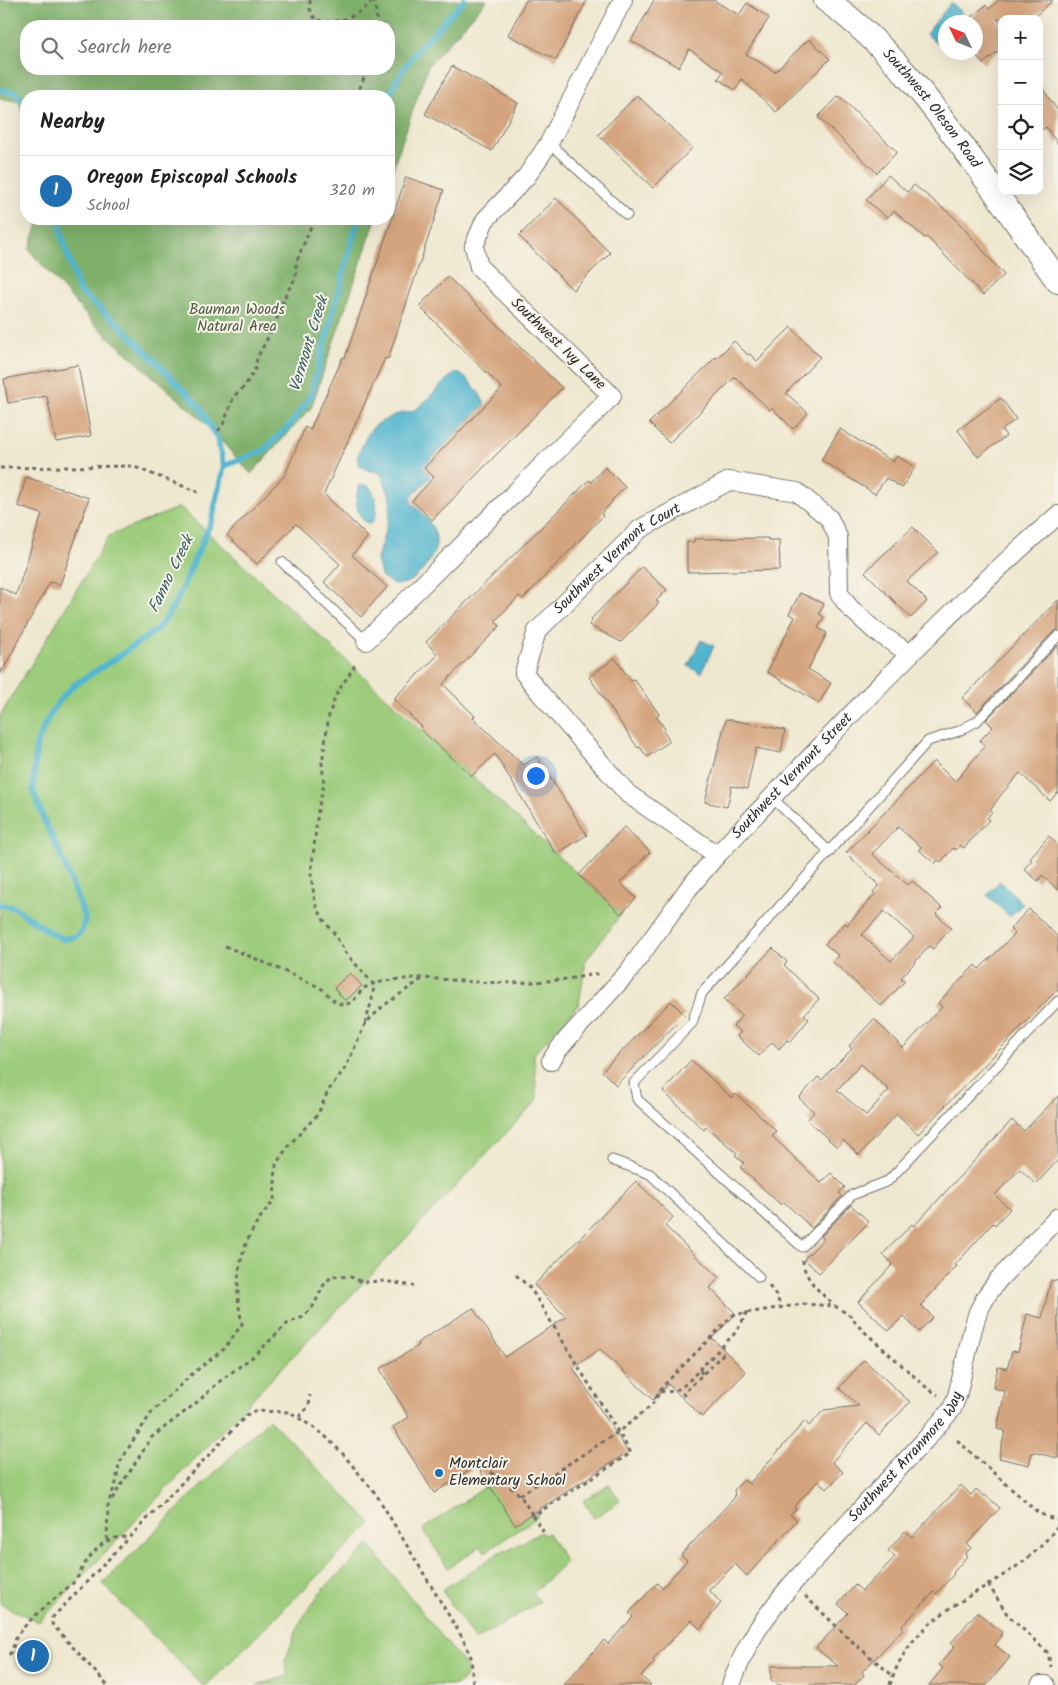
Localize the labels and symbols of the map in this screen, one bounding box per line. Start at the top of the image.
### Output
north arrow [938,15,983,60]
street label: Southwest Oleson Road [876,43,987,174]
water label: Vermont Creek [283,291,336,395]
street label: Southwest Ivy Lane [505,292,611,396]
park label: Bauman Woods Natural Area [189,298,286,339]
street label: Southwest Vermont Court [548,497,686,620]
water label: Fanno Creek [141,529,202,617]
street label: Southwest Vermont Street [726,707,859,845]
your location [523,763,549,789]
street label: Southwest Arranmore Way [843,1389,970,1528]
place label: Montclair Elementary School [449,1452,566,1493]
marker: Montclair Elementary School [433,1467,445,1479]
pin: 1 [17,1637,49,1675]

